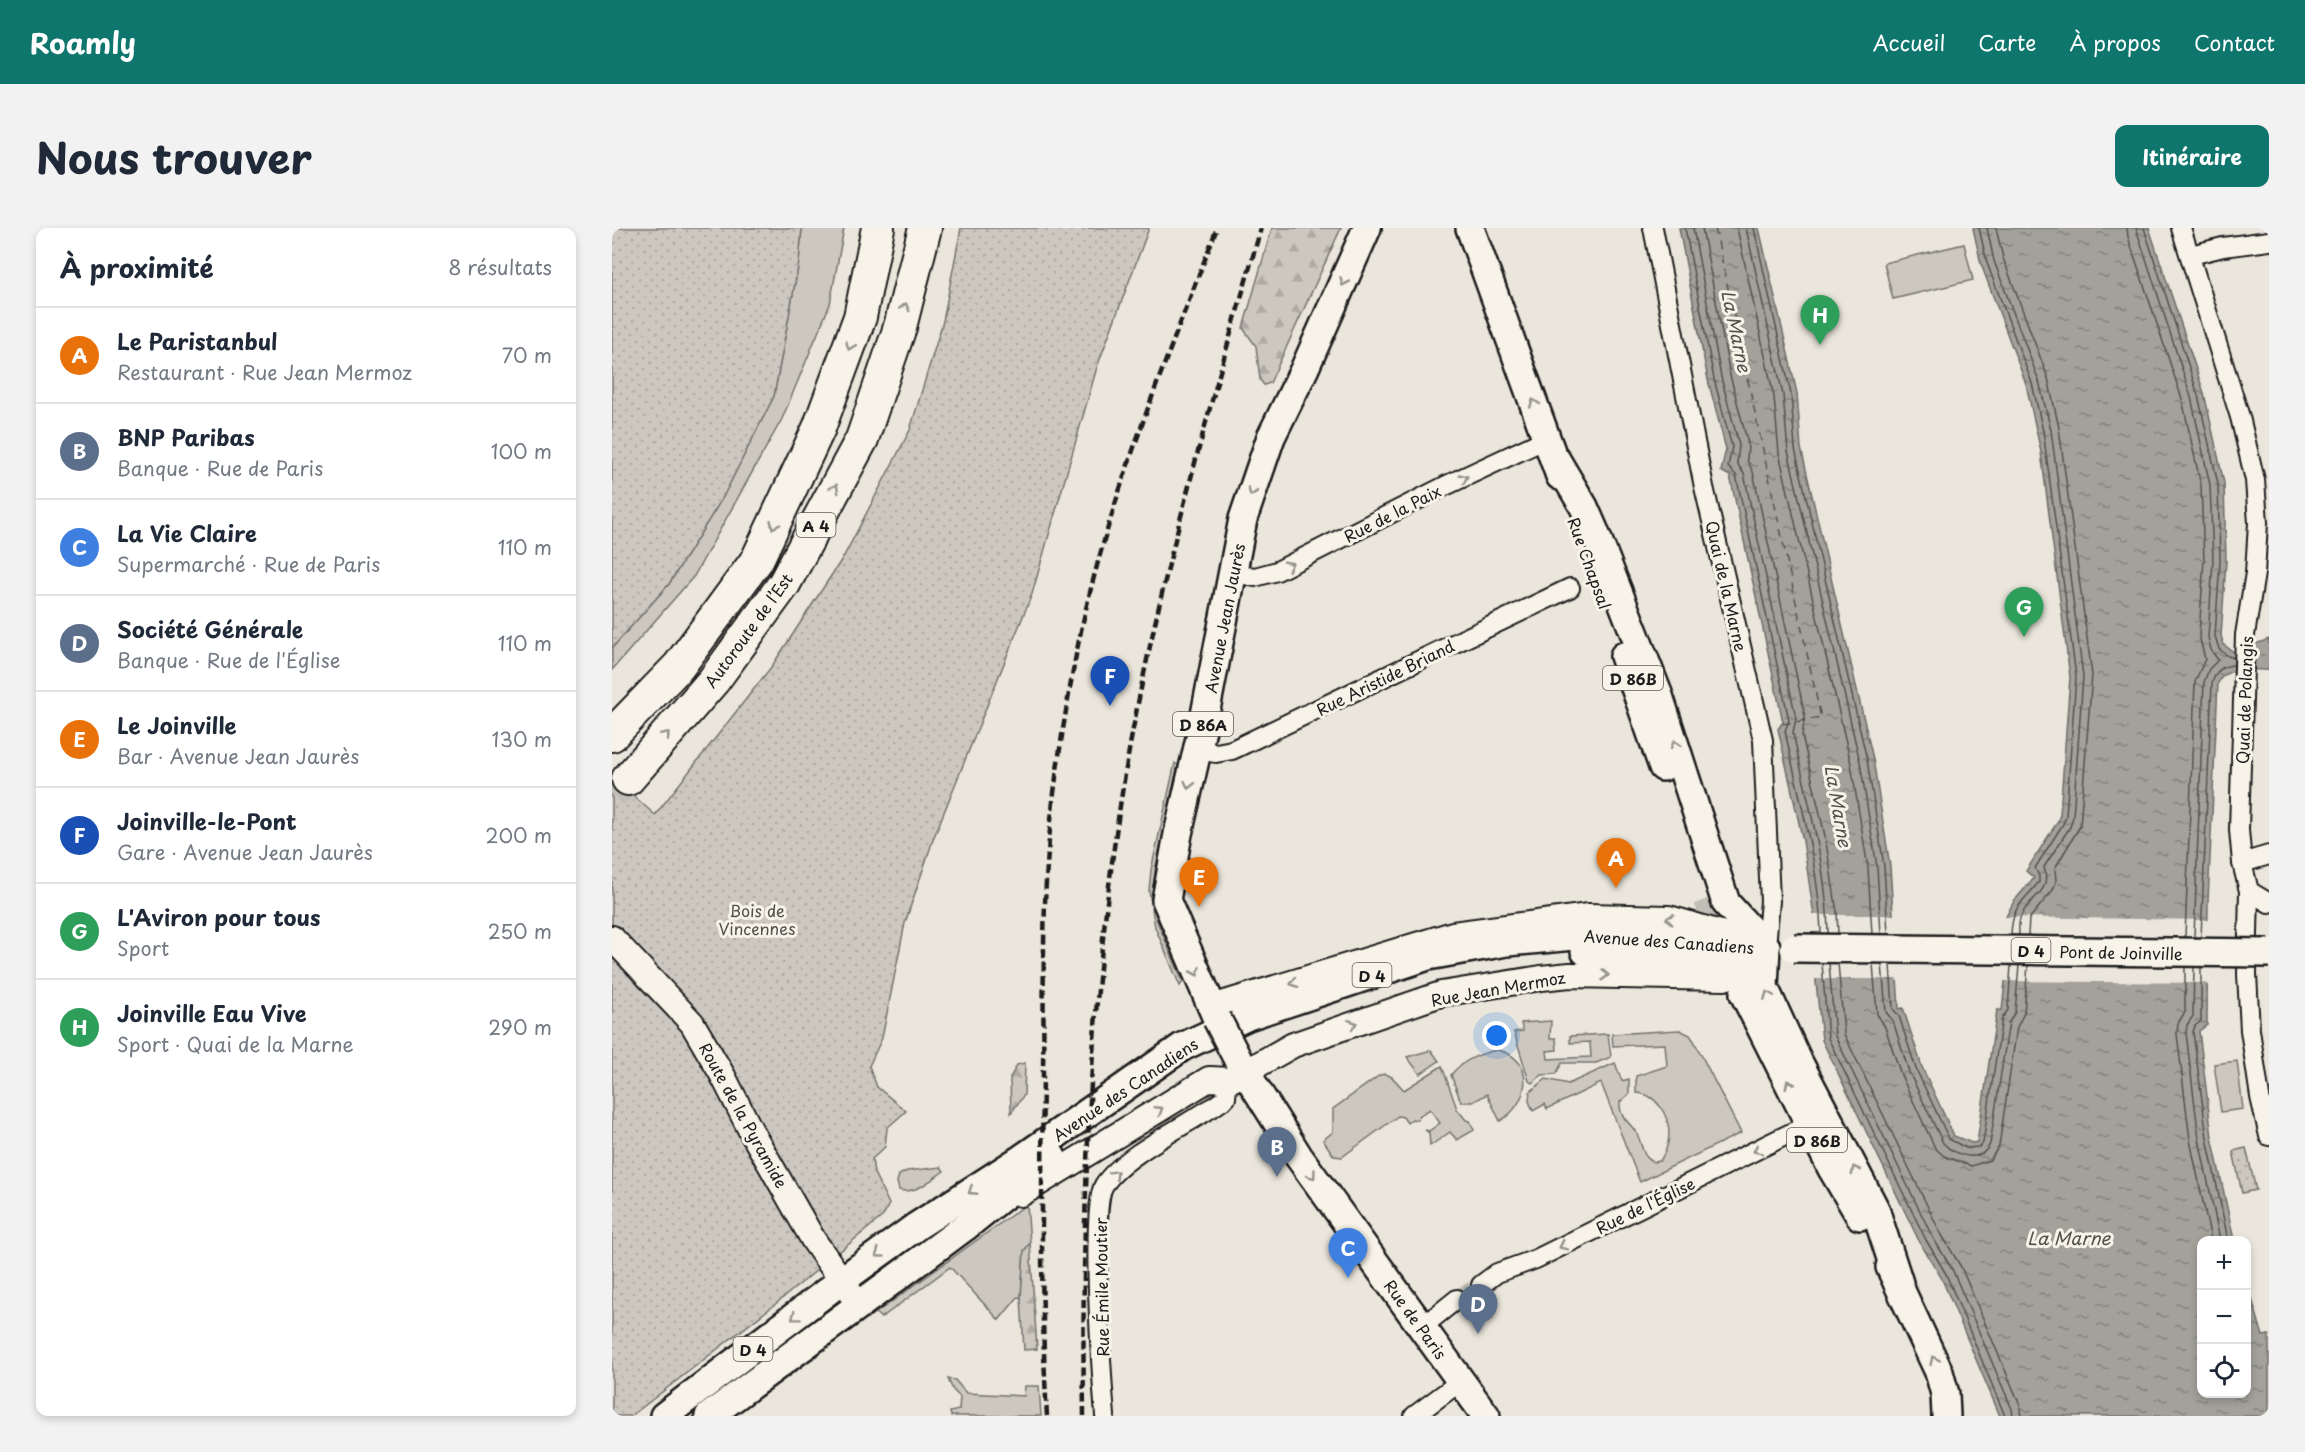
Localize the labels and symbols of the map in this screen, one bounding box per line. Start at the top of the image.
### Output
one-way arrow [1339,275,1351,286]
water label: La Marne [1715,287,1759,375]
pin: H [1800,296,1840,345]
one-way arrow [897,302,910,312]
one-way arrow [844,340,857,351]
one-way arrow [1529,398,1542,409]
one-way arrow [1457,473,1468,485]
street label: Rue de la Paix [1339,478,1445,548]
one-way arrow [828,484,839,495]
one-way arrow [1247,486,1260,497]
road number: A 4 [796,513,836,537]
street label: Rue Chapsal [1562,514,1618,612]
street label: Quai de la Marne [1700,518,1754,654]
one-way arrow [769,519,781,530]
street label: Avenue Jean Jaurès [1198,541,1250,695]
one-way arrow [1283,560,1294,572]
street label: Autoroute de l’Est [698,568,798,692]
pin: G [2004,588,2044,637]
street label: Rue Aristide Briand [1312,633,1458,721]
street label: Quai de Polangis [2230,636,2258,764]
pin: F [1090,656,1130,706]
road number: D 86B [1603,666,1663,690]
road number: D 86A [1173,712,1233,736]
one-way arrow [659,731,670,742]
one-way arrow [1669,739,1682,750]
water label: La Marne [1818,763,1860,850]
one-way arrow [1183,780,1196,790]
pin: A [1596,838,1636,888]
pin: E [1180,858,1218,907]
park label: Bois de Vincennes [719,898,795,940]
one-way arrow [1665,913,1674,926]
street label: Avenue des Canadiens [1583,923,1755,959]
road number: D 4 [2012,938,2050,962]
street label: Pont de Joinville [2059,939,2183,965]
road number: D 4 [1352,963,1392,987]
street label: Rue Jean Mermoz [1429,964,1567,1012]
one-way arrow [1188,965,1200,976]
one-way arrow [1600,969,1609,981]
one-way arrow [1289,975,1300,988]
one-way arrow [1763,991,1775,1002]
one-way arrow [1347,1019,1358,1032]
your location [1482,1021,1511,1050]
street label: Avenue des Canadiens [1048,1031,1202,1147]
street label: Route de la Pyramide [694,1038,794,1192]
one-way arrow [1785,1080,1797,1091]
one-way arrow [1153,1106,1163,1118]
pin: B [1258,1128,1296,1177]
road number: D 86B [1787,1128,1847,1152]
one-way arrow [1752,1142,1763,1154]
one-way arrow [1851,1166,1862,1176]
one-way arrow [1304,1168,1315,1179]
one-way arrow [1108,1170,1119,1180]
street label: Rue de l'Église [1591,1171,1699,1239]
one-way arrow [968,1184,979,1195]
street label: Rue Émile Moutier [1088,1217,1114,1357]
water label: La Marne [2027,1224,2112,1251]
pin: C [1328,1228,1368,1278]
one-way arrow [1559,1238,1570,1250]
one-way arrow [875,1247,886,1258]
street label: Rue de Paris [1379,1274,1453,1364]
pin: D [1458,1284,1498,1334]
one-way arrow [790,1309,801,1320]
road number: D 4 [734,1337,772,1361]
one-way arrow [1929,1355,1941,1366]

